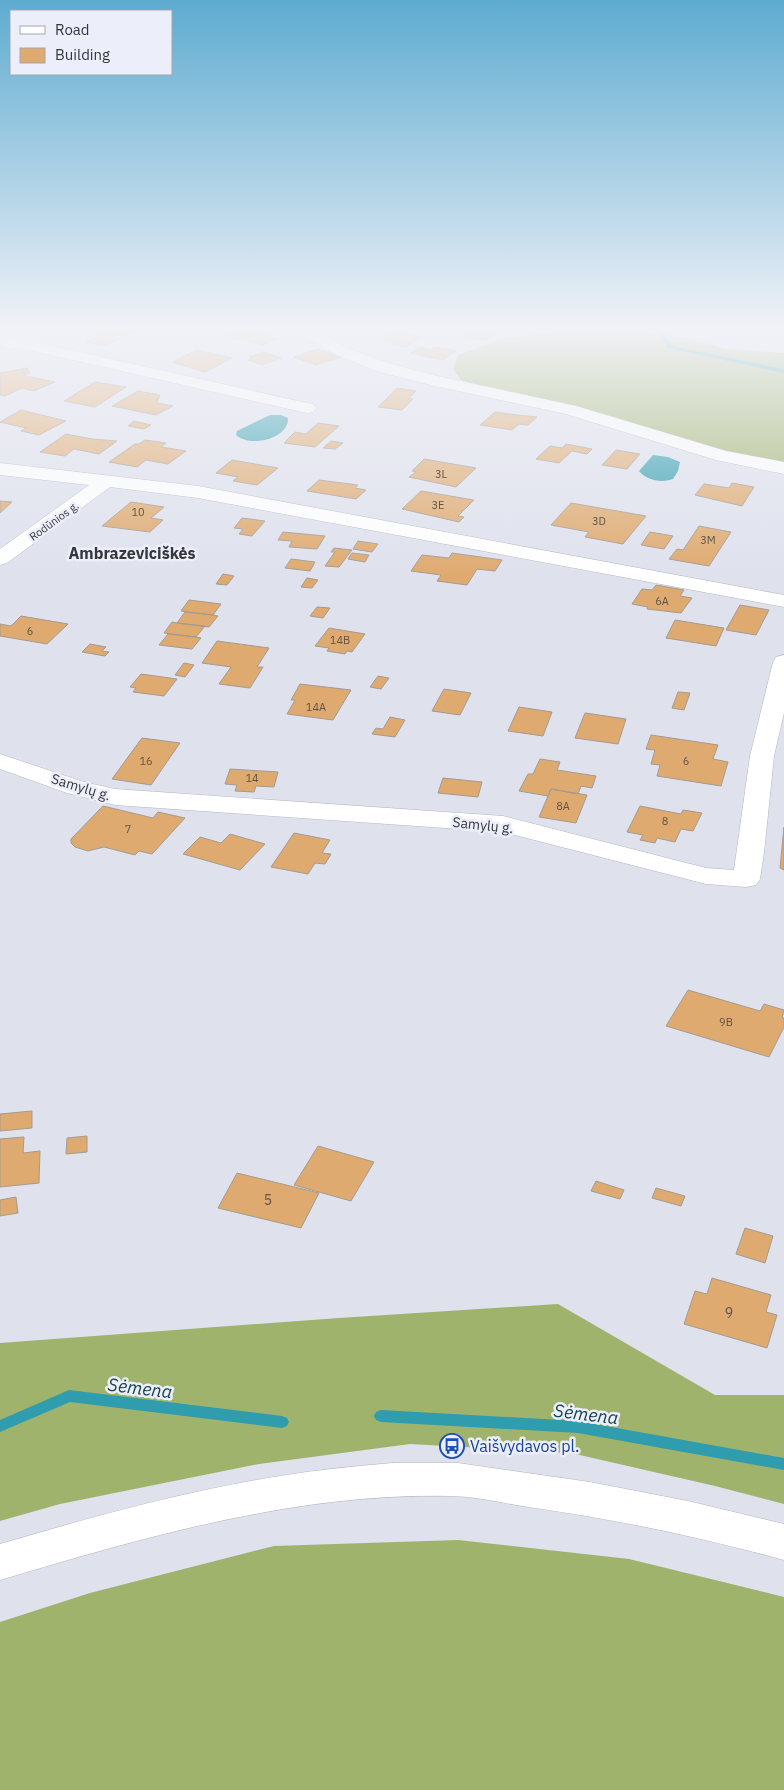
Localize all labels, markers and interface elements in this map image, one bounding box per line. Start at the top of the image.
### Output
legend [10,10,172,75]
text: Road [55,20,90,39]
text: Building [55,45,110,64]
house number: 3L [435,467,448,481]
street label: Rodūnios g. [27,498,81,544]
house number: 3E [431,498,445,512]
house number: 10 [131,505,145,519]
house number: 3D [592,514,606,528]
house number: 3M [700,533,716,547]
district label: Ambrazeviciškės [68,543,196,563]
house number: 6A [655,594,669,608]
house number: 6 [27,624,33,638]
house number: 14B [330,633,350,647]
house number: 14A [306,700,326,714]
house number: 16 [139,754,153,768]
house number: 6 [683,754,689,768]
street label: Samylų g. [49,769,113,805]
house number: 14 [245,771,259,785]
house number: 8A [556,799,570,813]
street label: Samylų g. [452,813,514,837]
house number: 8 [662,814,668,828]
house number: 7 [125,822,131,836]
house number: 9B [719,1015,733,1029]
house number: 5 [264,1191,272,1209]
house number: 9 [725,1304,733,1322]
water label: Sėmena [106,1373,174,1403]
water label: Sėmena [552,1399,620,1429]
bus stop icon: Vaišvydavos pl. [439,1433,465,1459]
place label: Vaišvydavos pl. [470,1436,579,1456]

